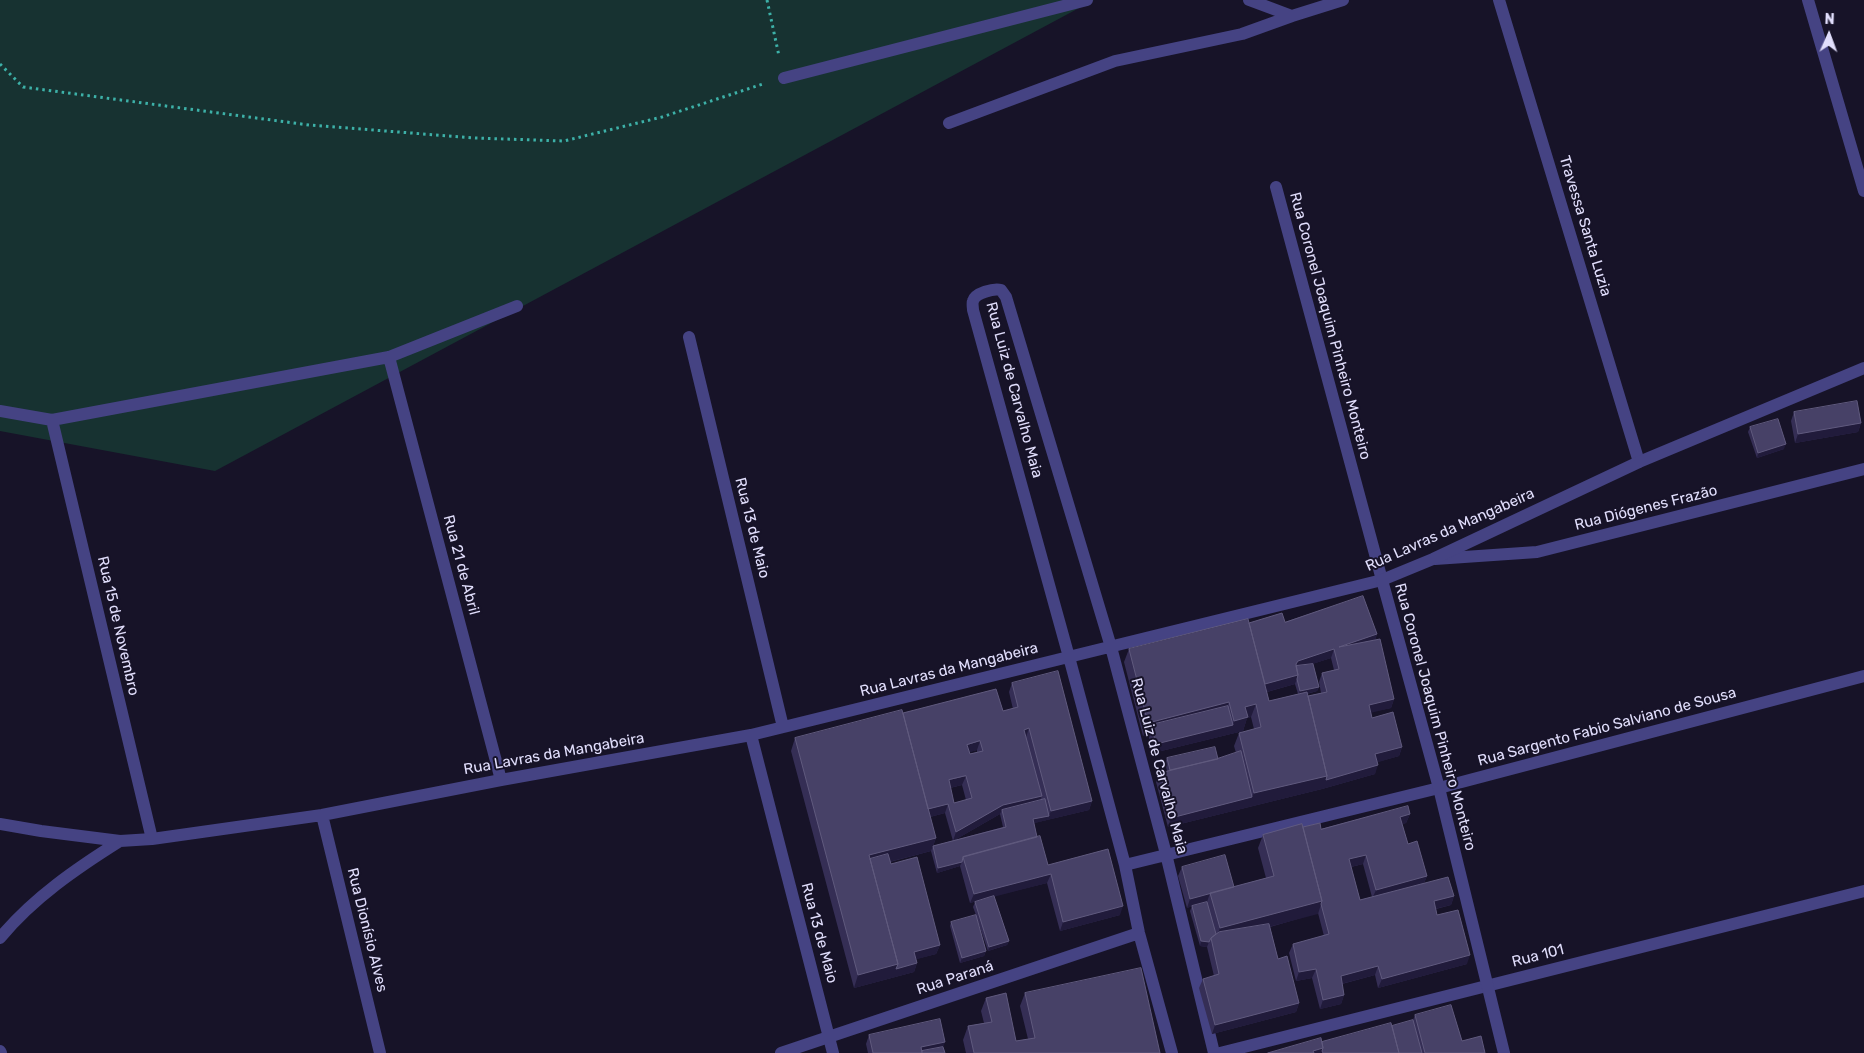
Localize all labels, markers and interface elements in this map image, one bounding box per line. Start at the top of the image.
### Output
north arrow [1804,10,1854,60]
text: N [1824,11,1835,28]
street label: Travessa Santa Luzia [1555,154,1615,298]
street label: Rua Coronel Joaquim Pinheiro Monteiro [1286,190,1374,462]
street label: Rua Luiz de Carvalho Maia [982,300,1046,480]
street label: Rua 13 de Maio [731,476,773,580]
street label: Rua Diógenes Frazão [1573,482,1719,534]
street label: Rua Lavras da Mangabeira [1363,485,1537,575]
street label: Rua 21 de Abril [439,513,483,617]
street label: Rua 15 de Novembro [93,555,143,697]
street label: Rua Coronel Joaquim Pinheiro Monteiro [1391,581,1479,853]
street label: Rua Lavras da Mangabeira [858,639,1040,701]
street label: Rua Luiz de Carvalho Maia [1127,676,1191,856]
street label: Rua Sargento Fabio Salviano de Sousa [1476,684,1738,770]
street label: Rua Lavras da Mangabeira [462,729,646,779]
street label: Rua Dionísio Alves [343,866,391,994]
street label: Rua 13 de Maio [797,881,841,985]
street label: Rua 101 [1510,941,1566,971]
street label: Rua Paraná [914,957,996,999]

